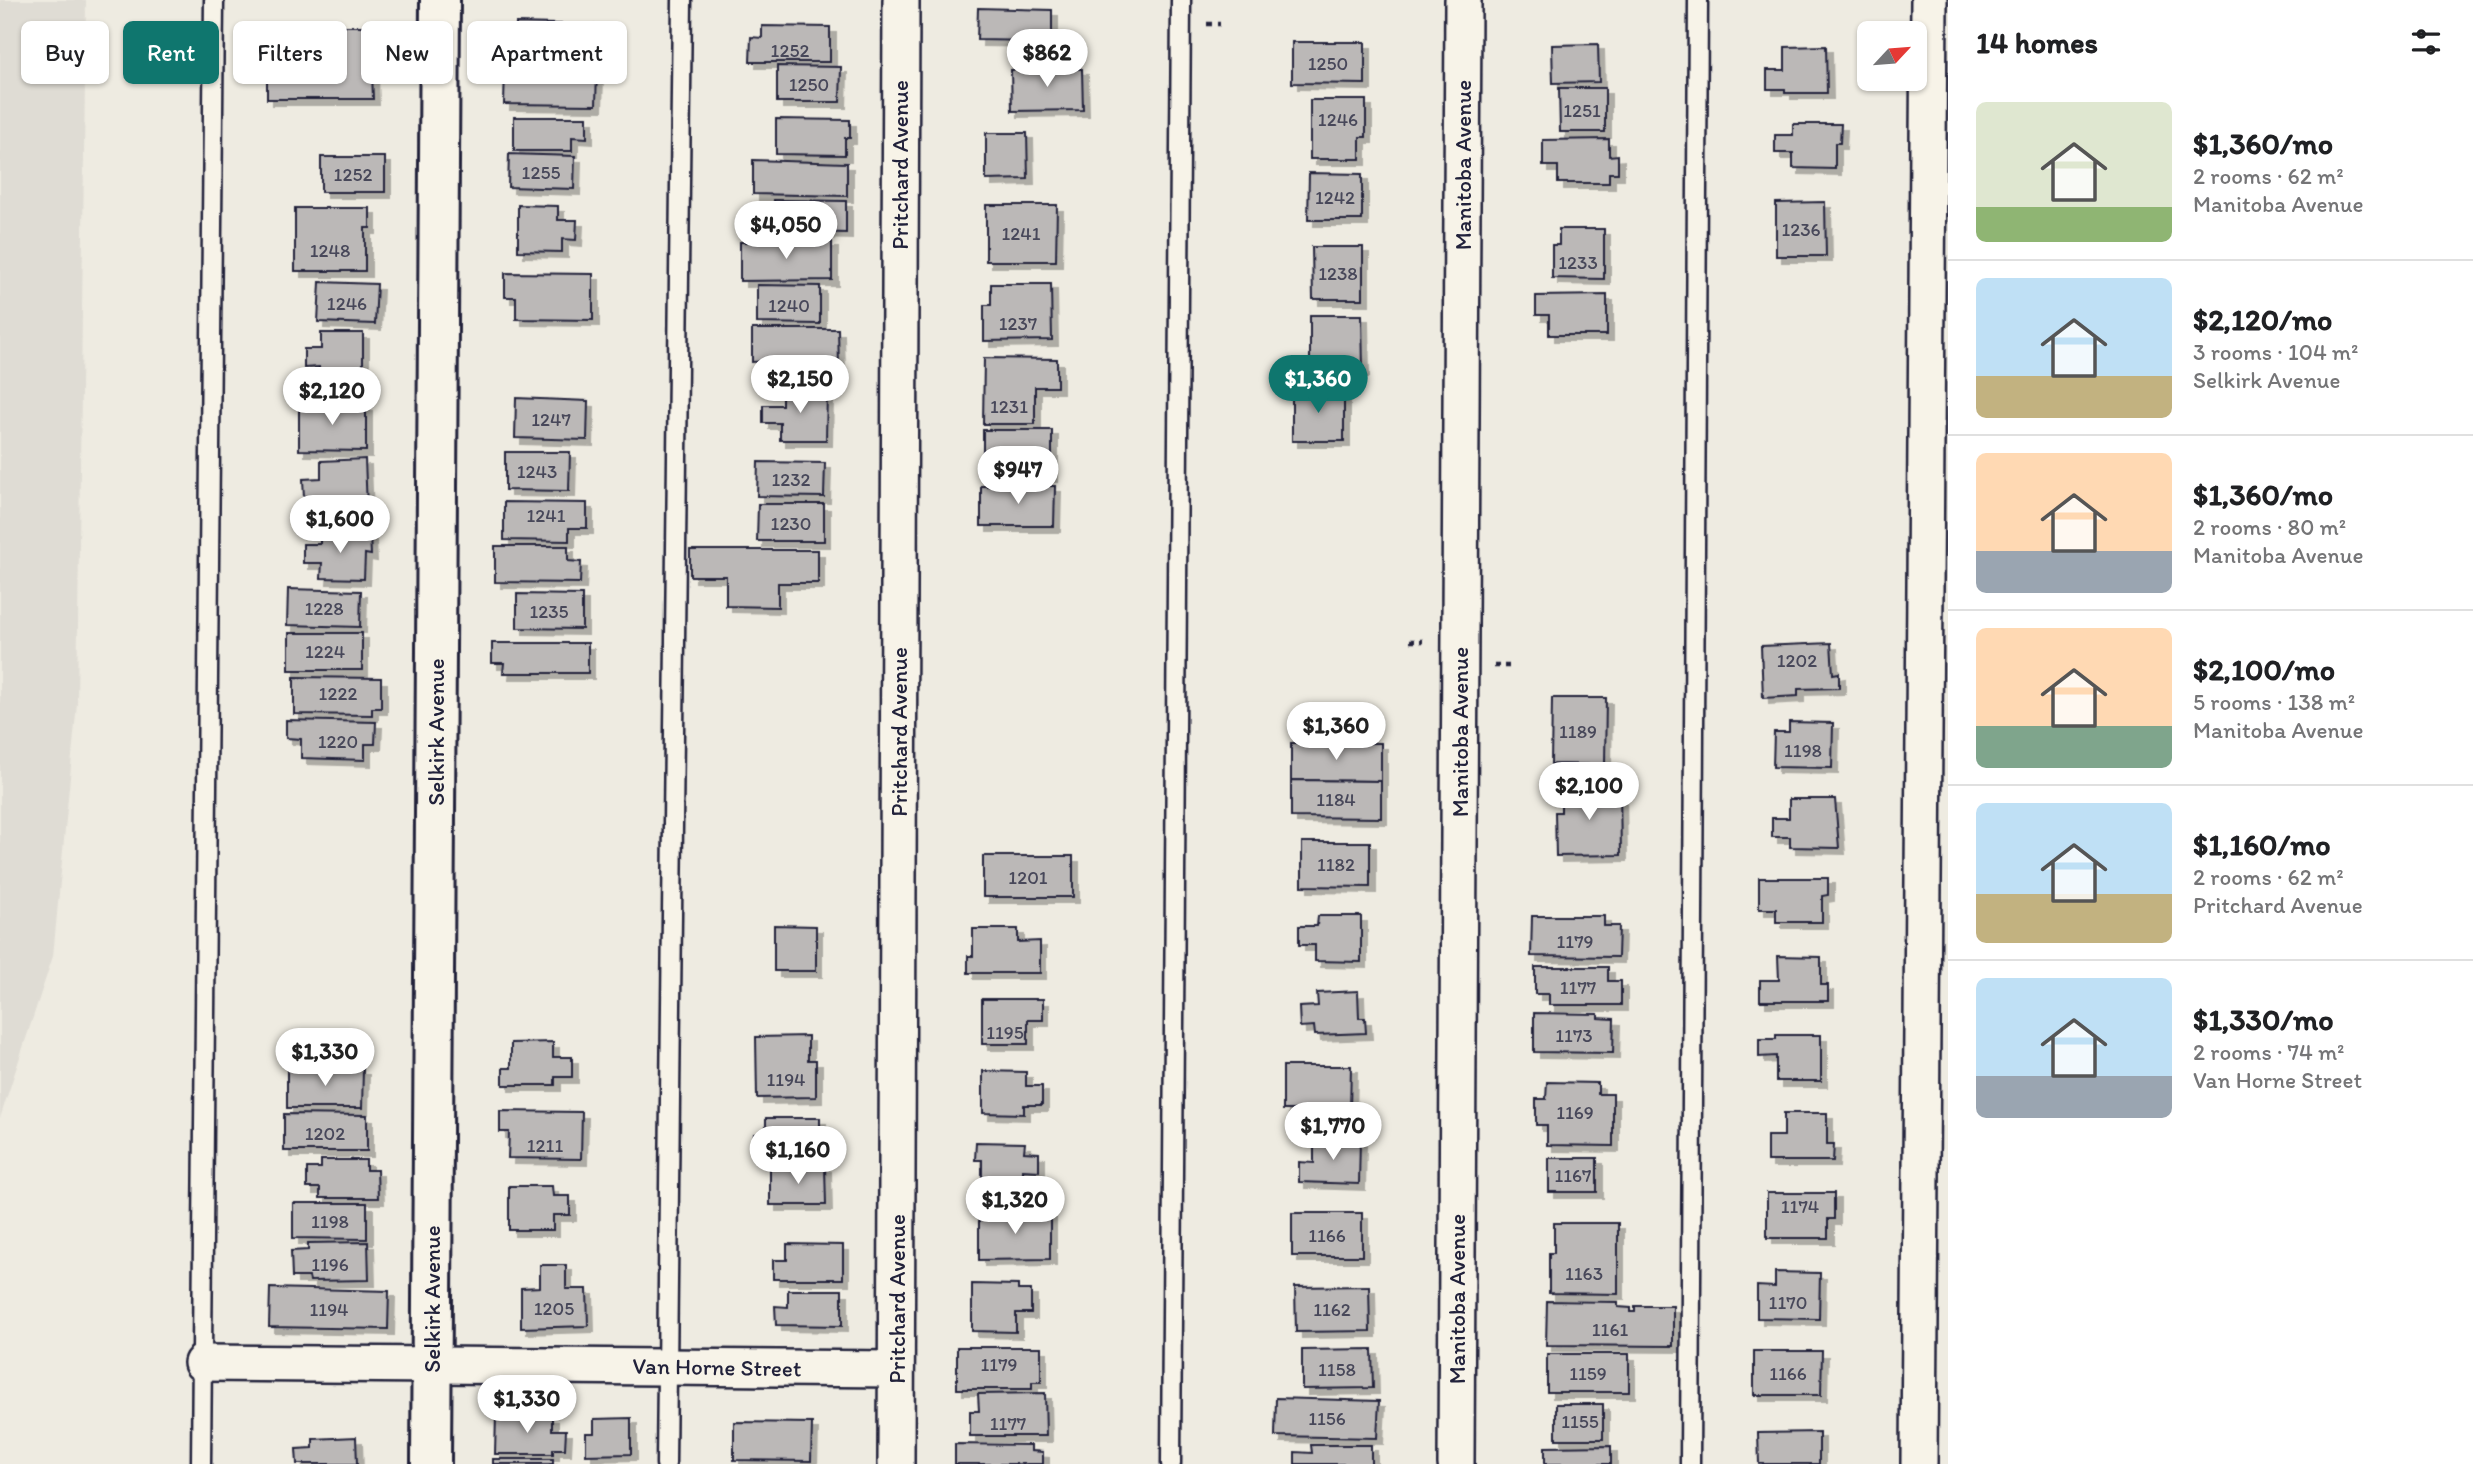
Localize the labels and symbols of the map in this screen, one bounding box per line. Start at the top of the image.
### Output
north arrow [1857,21,1927,91]
pin: $862 [1006,29,1088,89]
house number: 1252 [771,39,809,62]
house number: 1250 [1308,52,1348,75]
house number: 1250 [789,73,829,96]
street label: Pritchard Avenue [886,80,914,250]
street label: Manitoba Avenue [1449,80,1477,250]
house number: 1251 [1563,99,1601,122]
house number: 1246 [1318,108,1358,131]
house number: 1255 [522,161,560,184]
house number: 1252 [334,163,372,186]
house number: 1242 [1315,186,1355,209]
pin: $4,050 [729,202,843,261]
house number: 1236 [1781,218,1821,241]
house number: 1241 [1001,222,1041,245]
house number: 1248 [310,239,350,262]
house number: 1233 [1558,251,1598,274]
house number: 1238 [1318,262,1358,285]
house number: 1246 [327,292,367,315]
house number: 1240 [768,294,810,317]
house number: 1237 [999,312,1037,335]
pin: $2,150 [743,356,857,415]
pin: $1,360 [1261,356,1375,415]
pin: $2,120 [275,368,389,427]
house number: 1231 [990,395,1028,418]
house number: 1247 [531,408,571,431]
pin: $947 [977,447,1059,506]
house number: 1243 [517,460,557,483]
house number: 1232 [771,468,811,491]
pin: $1,600 [283,496,397,555]
house number: 1241 [526,504,566,527]
house number: 1230 [771,512,811,535]
house number: 1228 [304,597,344,620]
house number: 1235 [529,600,569,623]
house number: 1224 [305,640,345,663]
street label: Pritchard Avenue [885,647,913,817]
street label: Manitoba Avenue [1446,647,1474,817]
house number: 1202 [1777,649,1817,672]
street label: Selkirk Avenue [422,658,450,806]
house number: 1222 [319,682,357,705]
pin: $1,360 [1279,702,1393,762]
house number: 1189 [1559,720,1597,743]
house number: 1220 [318,730,358,753]
house number: 1198 [1784,739,1822,762]
pin: $2,100 [1532,762,1646,822]
house number: 1184 [1316,788,1356,811]
house number: 1182 [1317,853,1355,876]
house number: 1201 [1008,866,1048,889]
house number: 1179 [1557,930,1594,953]
house number: 1177 [1560,976,1596,999]
house number: 1195 [986,1021,1024,1044]
house number: 1173 [1555,1024,1593,1047]
pin: $1,330 [268,1028,382,1088]
house number: 1194 [767,1068,806,1091]
house number: 1169 [1556,1101,1594,1124]
pin: $1,770 [1276,1102,1390,1162]
house number: 1202 [305,1122,345,1145]
pin: $1,160 [741,1126,855,1186]
house number: 1211 [527,1134,563,1157]
house number: 1167 [1554,1164,1592,1187]
pin: $1,320 [958,1176,1072,1236]
house number: 1174 [1781,1195,1819,1218]
house number: 1198 [311,1210,349,1233]
street label: Pritchard Avenue [883,1214,911,1384]
street label: Manitoba Avenue [1443,1214,1471,1384]
house number: 1166 [1308,1224,1346,1247]
street label: Selkirk Avenue [418,1225,446,1373]
house number: 1196 [311,1253,349,1276]
house number: 1163 [1565,1262,1603,1285]
house number: 1170 [1769,1291,1807,1314]
house number: 1205 [534,1297,574,1320]
house number: 1194 [310,1298,349,1321]
house number: 1162 [1313,1298,1351,1321]
house number: 1161 [1592,1318,1628,1341]
street label: Van Horne Street [632,1352,802,1382]
house number: 1179 [981,1353,1018,1376]
house number: 1158 [1318,1358,1356,1381]
house number: 1159 [1569,1362,1607,1385]
house number: 1166 [1769,1362,1807,1385]
pin: $1,330 [470,1376,584,1435]
house number: 1156 [1308,1407,1346,1430]
house number: 1155 [1561,1410,1599,1433]
house number: 1177 [990,1412,1026,1435]

